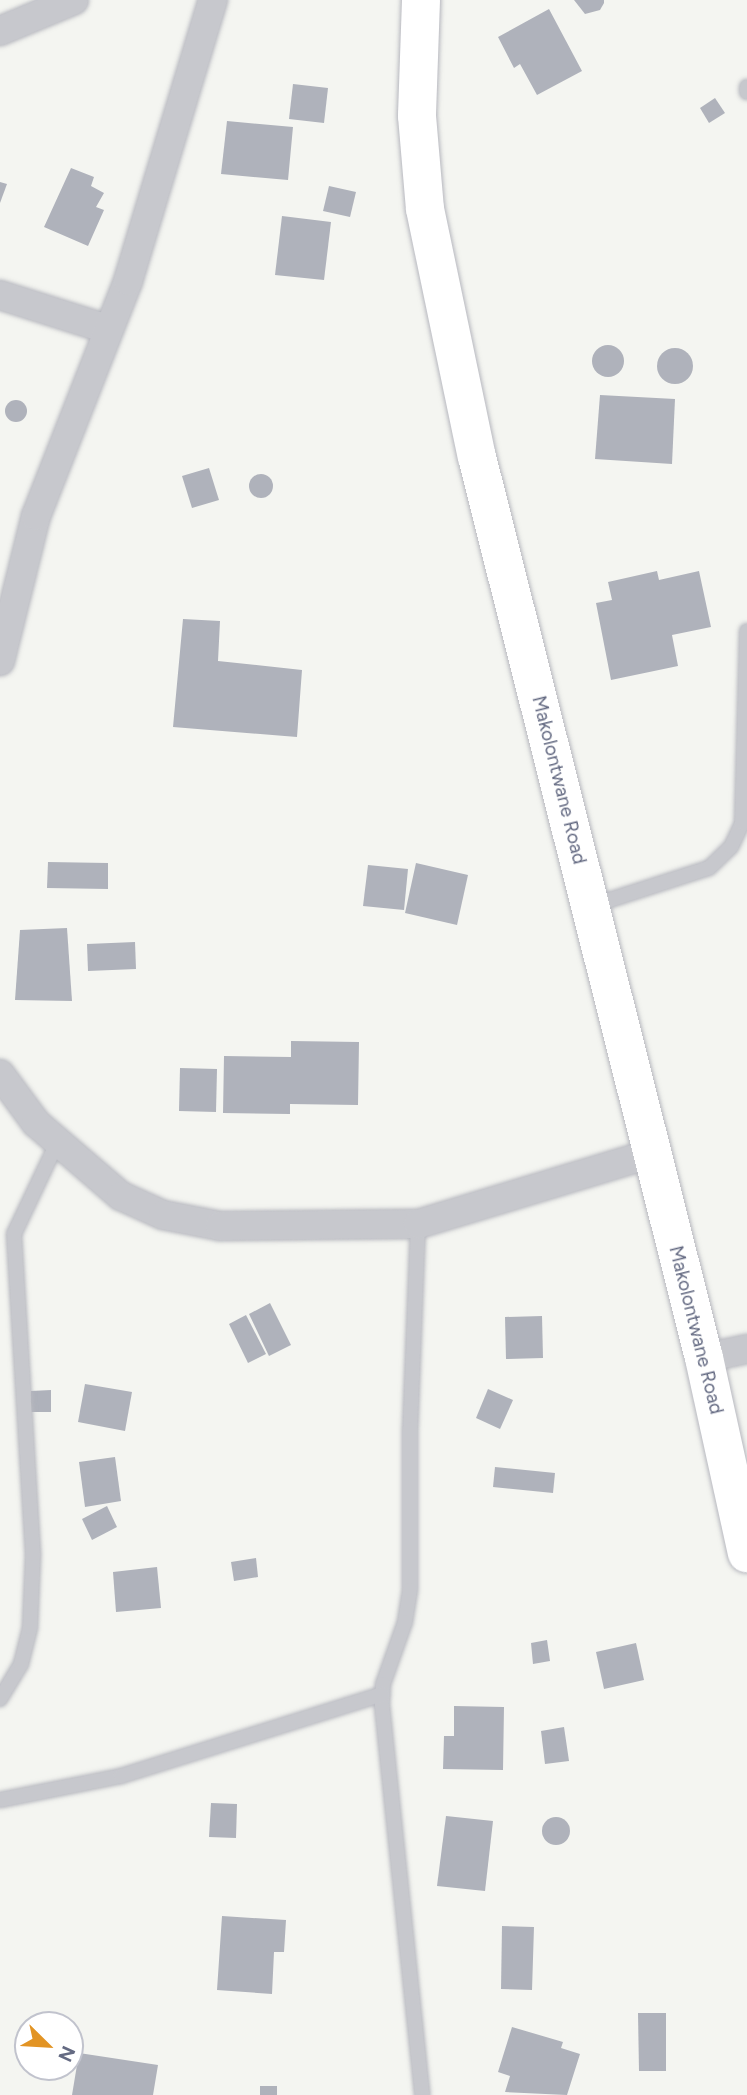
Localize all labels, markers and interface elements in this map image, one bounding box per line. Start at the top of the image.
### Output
street label: Makolontwane Road [527,694,591,866]
street label: Makolontwane Road [664,1244,728,1416]
north arrow [14,2011,84,2081]
text: N [53,2043,80,2065]

